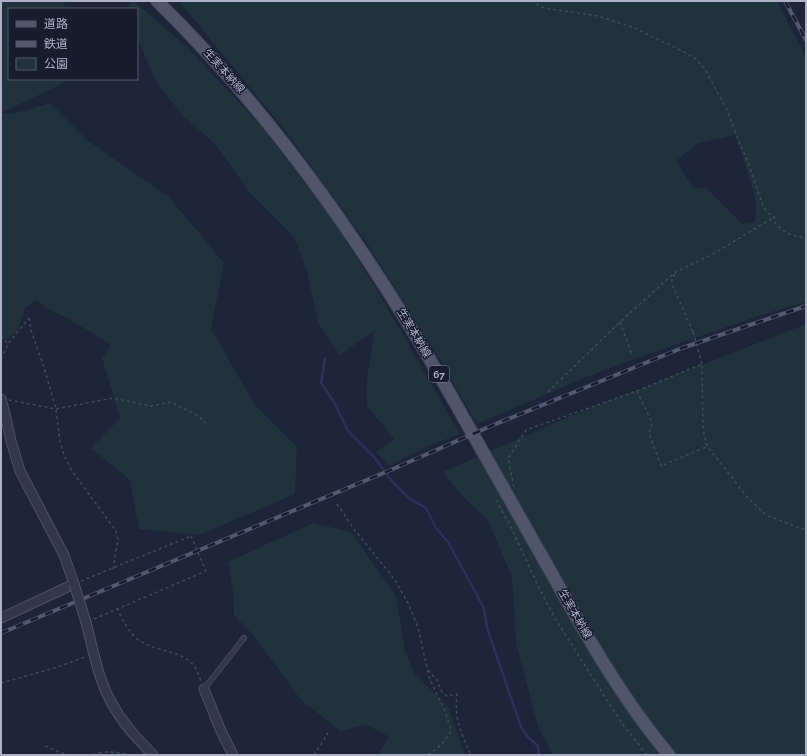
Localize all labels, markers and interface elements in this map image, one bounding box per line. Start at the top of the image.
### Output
legend [8,8,138,80]
text: 道路 [44,17,68,31]
text: 鉄道 [44,37,68,51]
street label: 生実本納線 [201,46,247,96]
text: 公園 [44,57,68,71]
street label: 生実本納線 [394,306,434,360]
road number: 67 [429,366,449,382]
street label: 生実本納線 [556,587,594,641]

